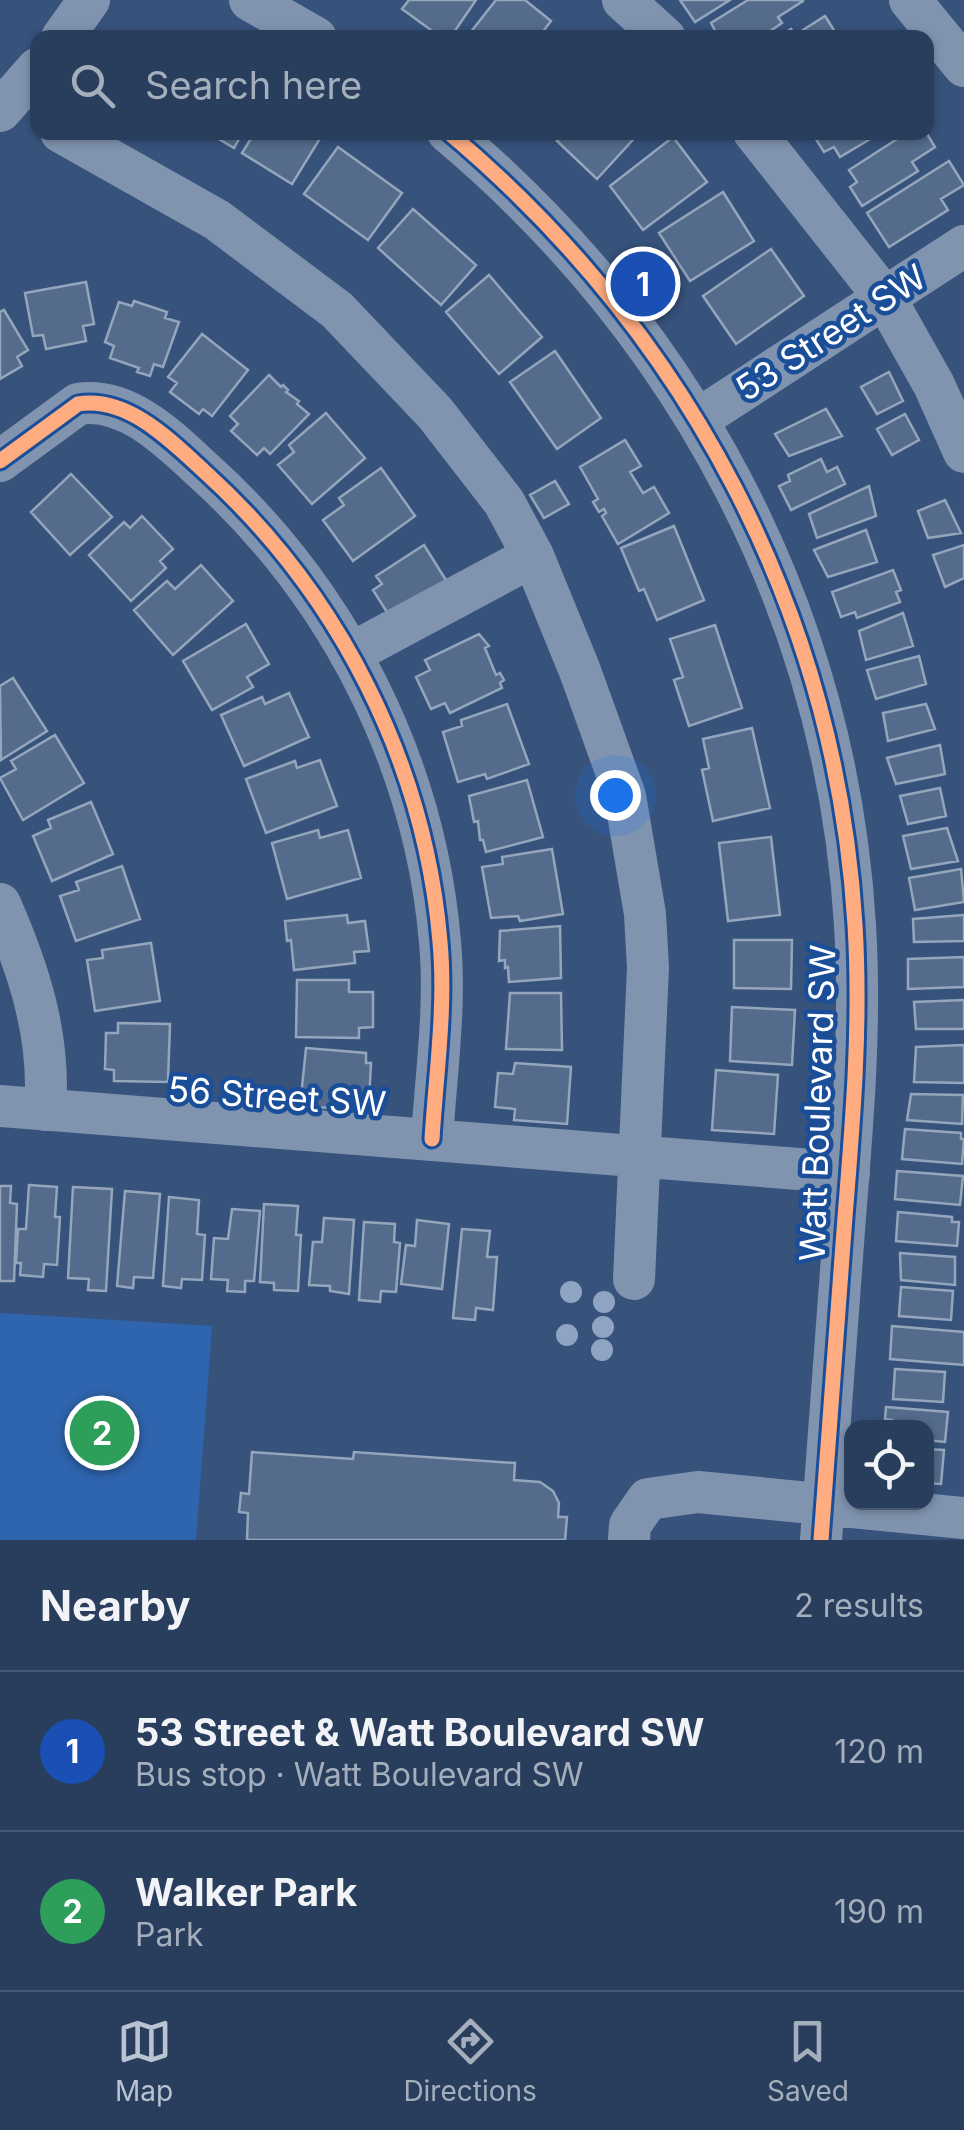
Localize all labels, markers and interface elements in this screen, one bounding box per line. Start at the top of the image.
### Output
search box [30,30,934,140]
icon: search [65,58,120,113]
text: Search here [145,62,362,108]
pin: 1 [610,246,676,322]
street label: 53 Street SW [727,255,933,409]
your location [590,770,641,821]
street label: Watt Boulevard SW [790,944,844,1262]
street label: 56 Street SW [167,1067,387,1125]
pin: 2 [70,1396,134,1470]
map controls [844,1420,934,1510]
button: locate [844,1420,934,1510]
text: Nearby [40,1580,191,1631]
text: 2 results [794,1586,924,1625]
text: 53 Street & Watt Boulevard SW [135,1709,704,1755]
text: 1 [66,1732,79,1771]
text: 120 m [834,1732,924,1771]
text: Bus stop · Watt Boulevard SW [135,1755,584,1794]
text: Walker Park [135,1869,357,1915]
text: 2 [62,1892,83,1931]
text: 190 m [834,1892,924,1931]
text: Park [135,1915,204,1954]
tab: Map [115,2014,173,2108]
tab: Directions [403,2014,537,2108]
tab: Saved [767,2014,849,2108]

